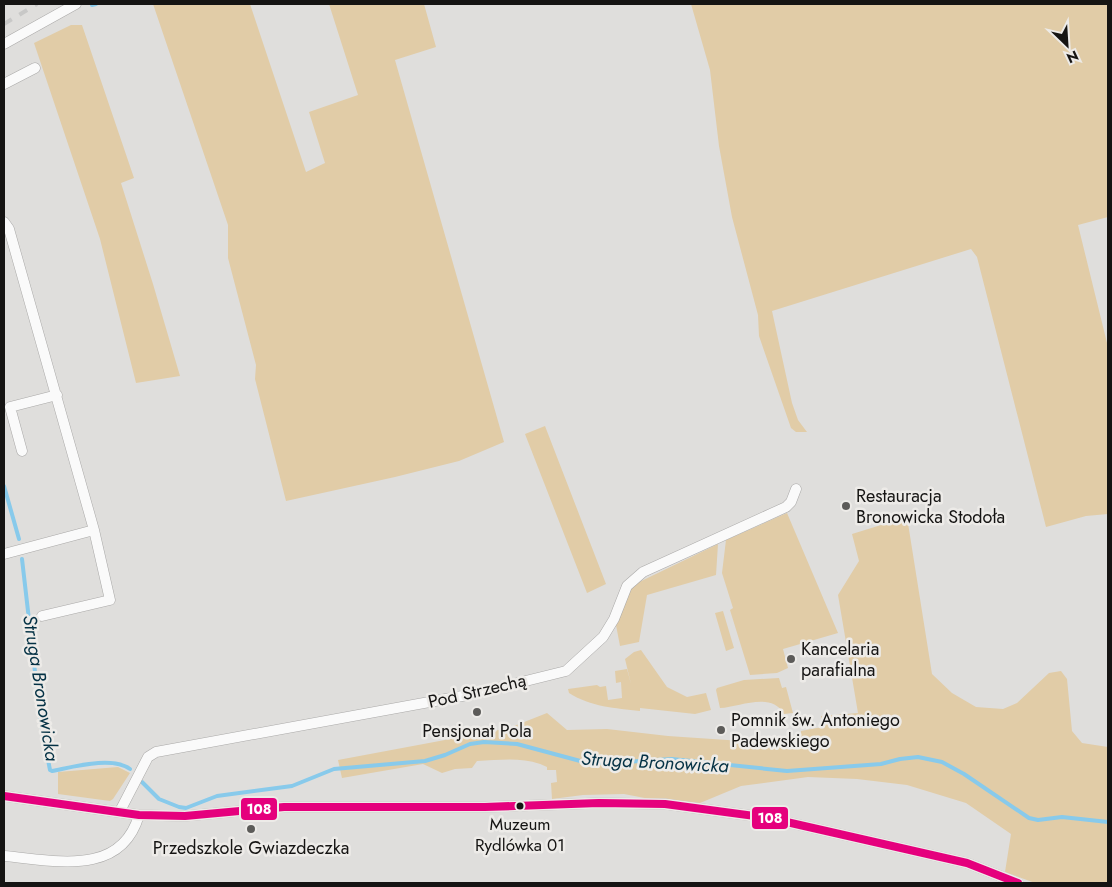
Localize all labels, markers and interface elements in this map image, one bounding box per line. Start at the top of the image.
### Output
north arrow [1042,20,1092,70]
text: N [1063,45,1082,68]
place label: Restauracja Bronowicka Stodoła [856,483,1005,530]
marker: Restauracja Bronowicka Stodoła [840,500,852,512]
water label: Struga Bronowicka [16,613,66,764]
place label: Kancelaria parafialna [801,636,879,683]
marker: Kancelaria parafialna [785,653,797,665]
street label: Pod Strzechą [425,667,529,715]
marker: Pensjonat Pola [471,706,483,718]
place label: Pomnik św. Antoniego Padewskiego [731,707,900,754]
place label: Pensjonat Pola [422,718,532,744]
marker: Pomnik św. Antoniego Padewskiego [715,724,727,736]
water label: Struga Bronowicka [580,745,730,779]
line badge: 108 [240,797,278,821]
text: 108 [246,799,272,819]
marker: Muzeum Rydlówka 01 [515,801,525,811]
line badge: 108 [751,806,789,830]
text: 108 [757,808,783,828]
place label: Muzeum Rydlówka 01 [475,812,565,857]
marker: Przedszkole Gwiazdeczka [245,823,257,835]
place label: Przedszkole Gwiazdeczka [153,835,349,861]

